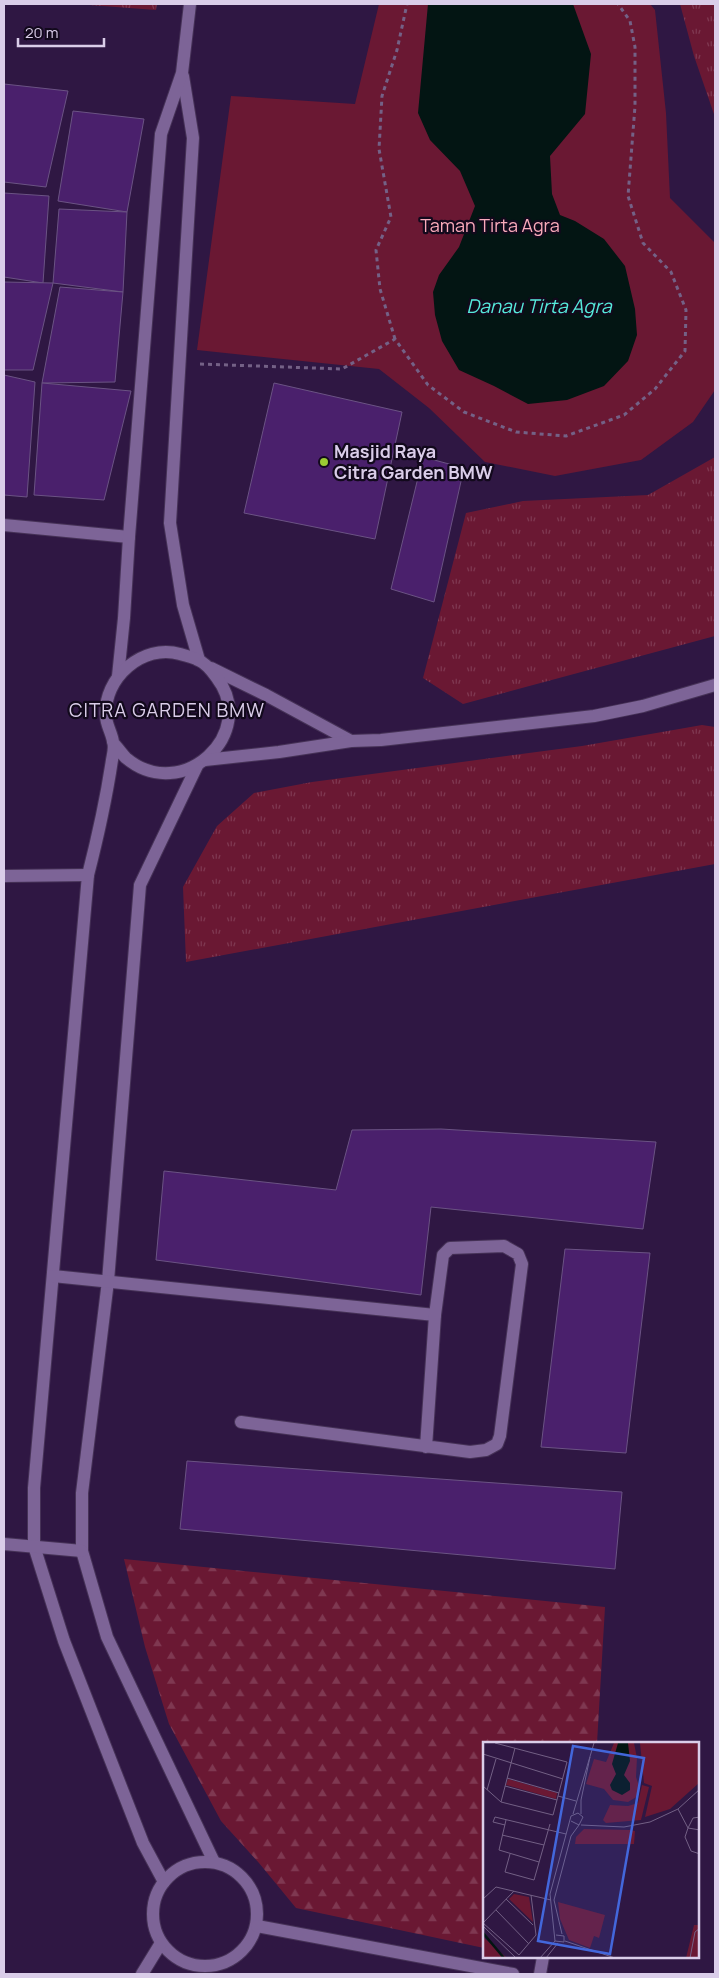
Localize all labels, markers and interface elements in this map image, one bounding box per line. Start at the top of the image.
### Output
scale bar [18,15,104,47]
text: 20 m [25,22,58,43]
park label: Taman Tirta Agra [420,213,560,237]
water label: Danau Tirta Agra [466,293,613,319]
place label: Masjid Raya Citra Garden BMW [334,439,493,484]
marker: Masjid Raya Citra Garden BMW [318,456,330,468]
district label: CITRA GARDEN BMW [69,697,265,723]
inset map [483,1742,699,1958]

